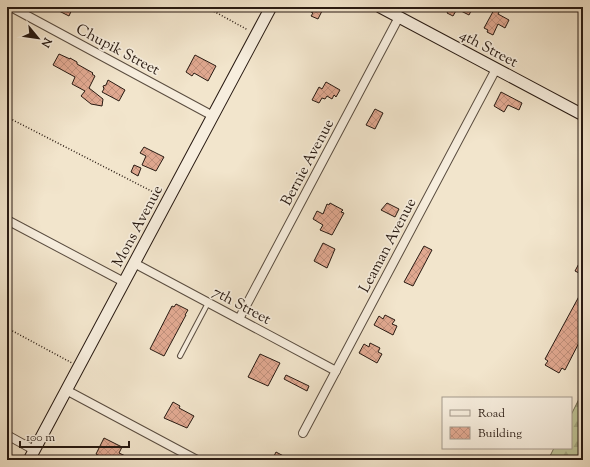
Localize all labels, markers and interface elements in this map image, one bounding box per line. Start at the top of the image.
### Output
north arrow [18,18,58,58]
street label: Chupik Street [72,19,163,81]
street label: 4th Street [455,25,521,73]
text: N [37,34,55,50]
street label: Bernie Avenue [277,116,340,210]
street label: Mons Avenue [108,182,169,271]
street label: Leaman Avenue [355,195,422,297]
street label: 7th Street [208,282,274,330]
legend [442,397,572,449]
text: Road [478,405,505,423]
scale bar [20,423,129,449]
text: Building [478,425,522,443]
text: 100 m [26,429,55,447]

